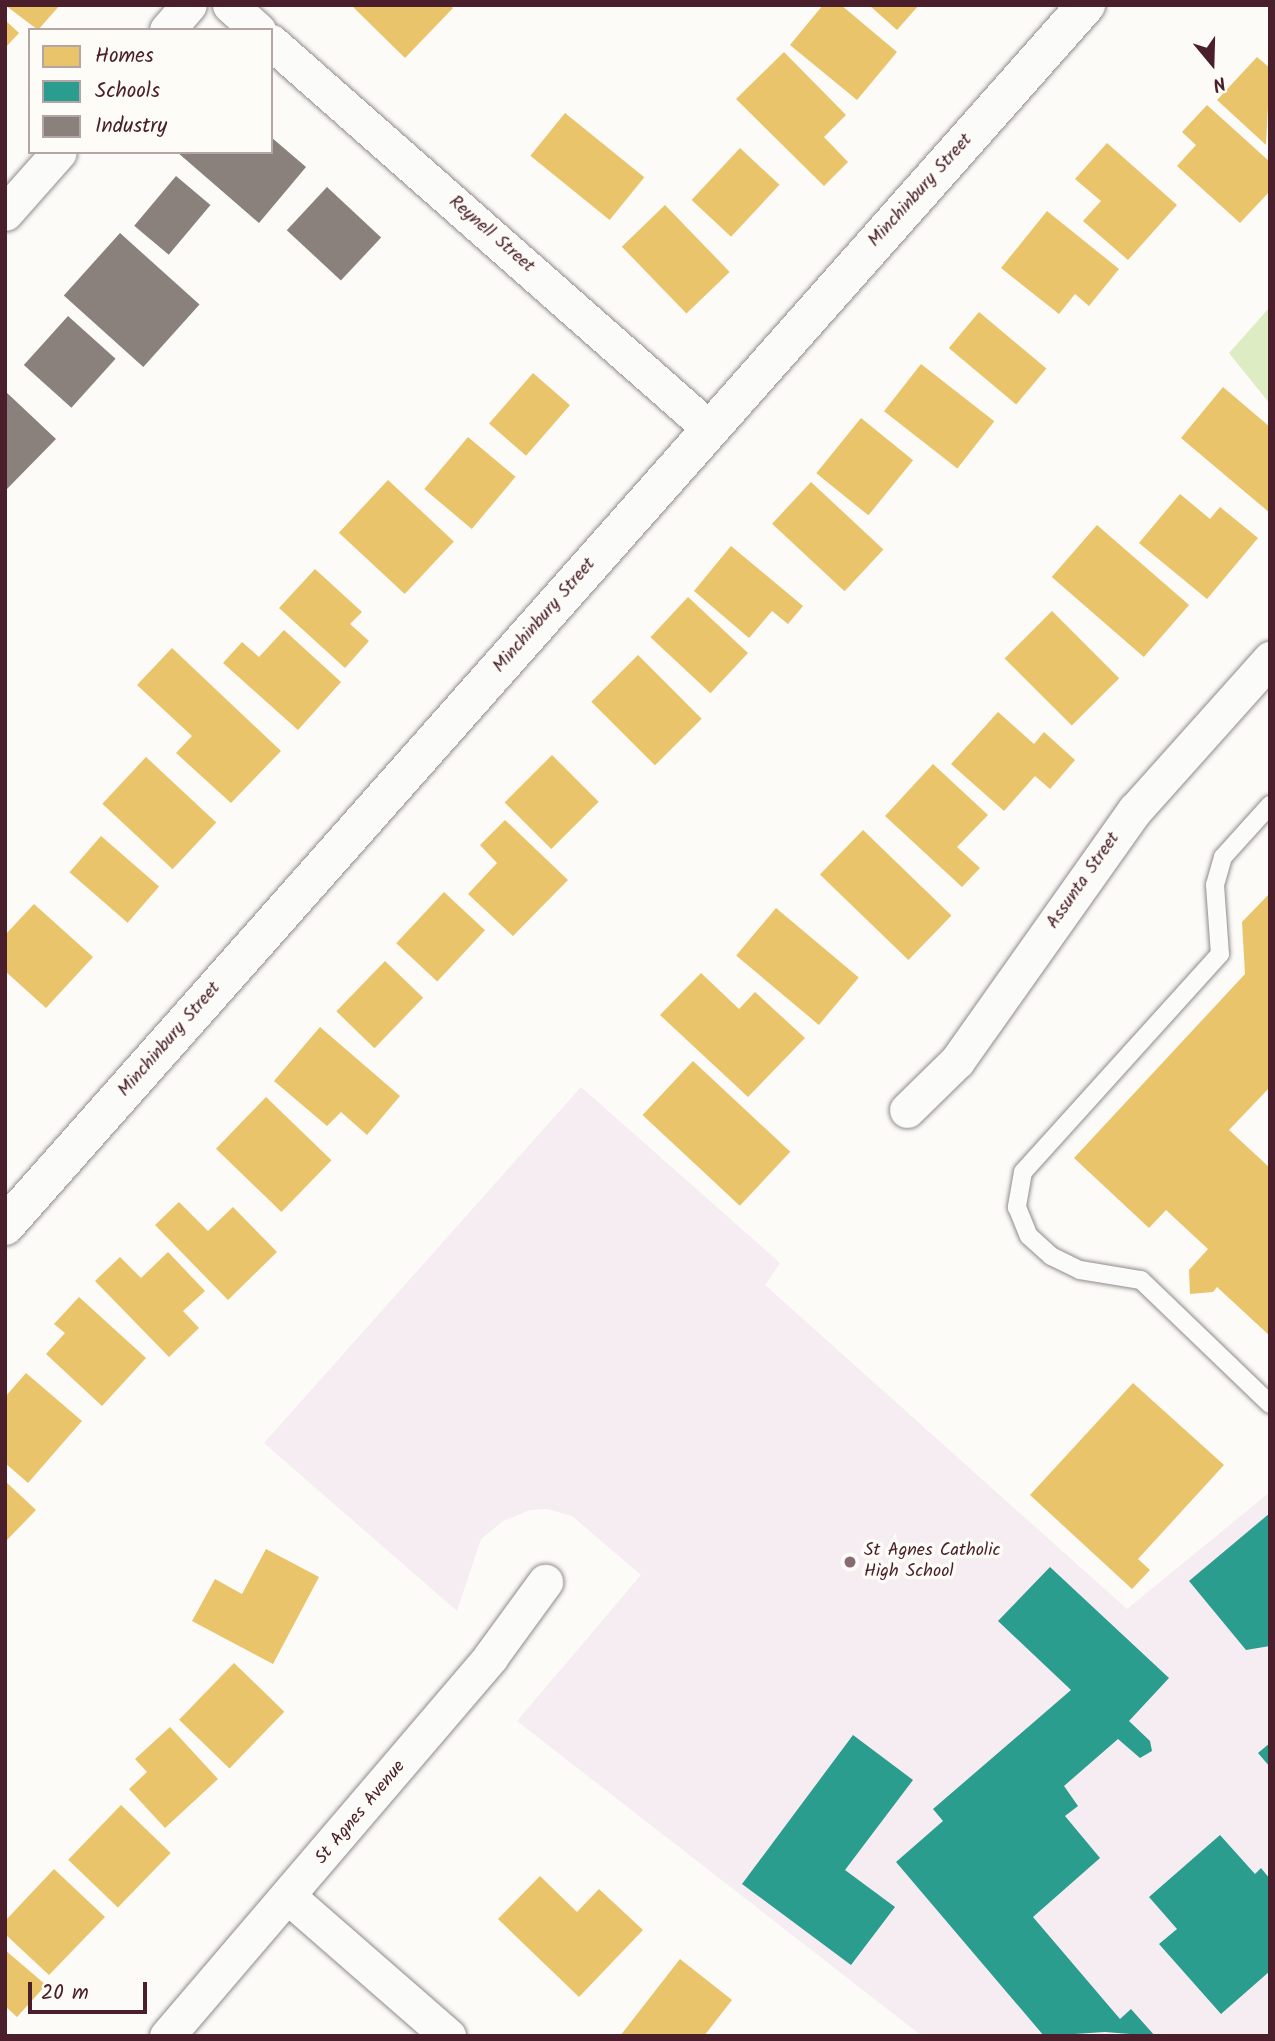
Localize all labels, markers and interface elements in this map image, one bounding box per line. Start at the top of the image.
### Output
legend [28,28,273,154]
north arrow [1177,28,1247,98]
text: Homes [95,40,154,73]
text: N [1208,67,1229,99]
text: Schools [95,75,160,108]
text: Industry [95,110,167,143]
street label: Minchinbury Street [864,130,978,252]
street label: Reynell Street [444,192,538,278]
street label: Minchinbury Street [489,554,601,678]
street label: Assunta Street [1043,829,1125,933]
street label: Minchinbury Street [114,978,226,1102]
place label: St Agnes Catholic High School [864,1541,1001,1584]
marker: St Agnes Catholic High School [842,1554,858,1570]
street label: St Agnes Avenue [311,1757,411,1869]
scale bar [32,1968,150,2012]
text: 20 m [41,1977,89,2010]

